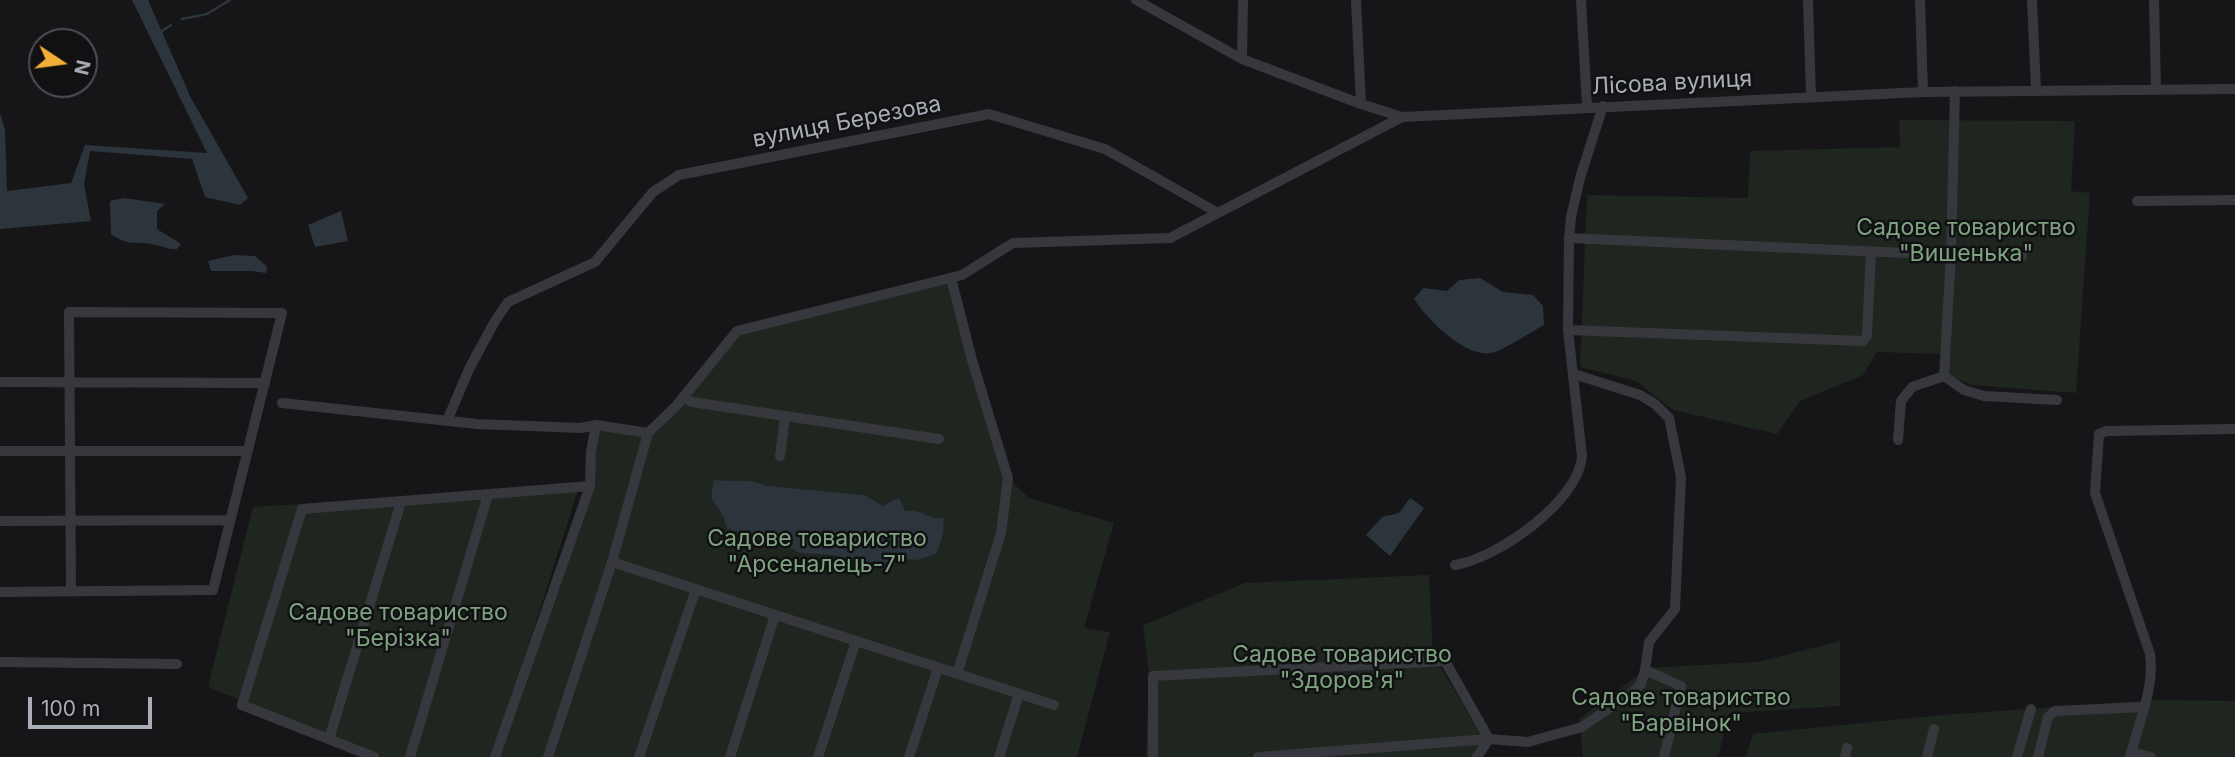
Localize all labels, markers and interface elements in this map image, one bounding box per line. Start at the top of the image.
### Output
north arrow [28,28,98,98]
text: N [69,58,95,77]
street label: Лісова вулиця [1591,65,1753,101]
street label: вулиця Березова [750,90,944,154]
park label: Садове товариство "Вишенька" [1856,214,2076,268]
park label: Садове товариство "Арсеналець-7" [707,525,927,579]
park label: Садове товариство "Берізка" [288,599,508,653]
park label: Садове товариство "Здоров'я" [1232,641,1452,695]
scale bar [32,684,156,728]
park label: Садове товариство "Барвінок" [1571,684,1791,738]
text: 100 m [41,696,100,721]

